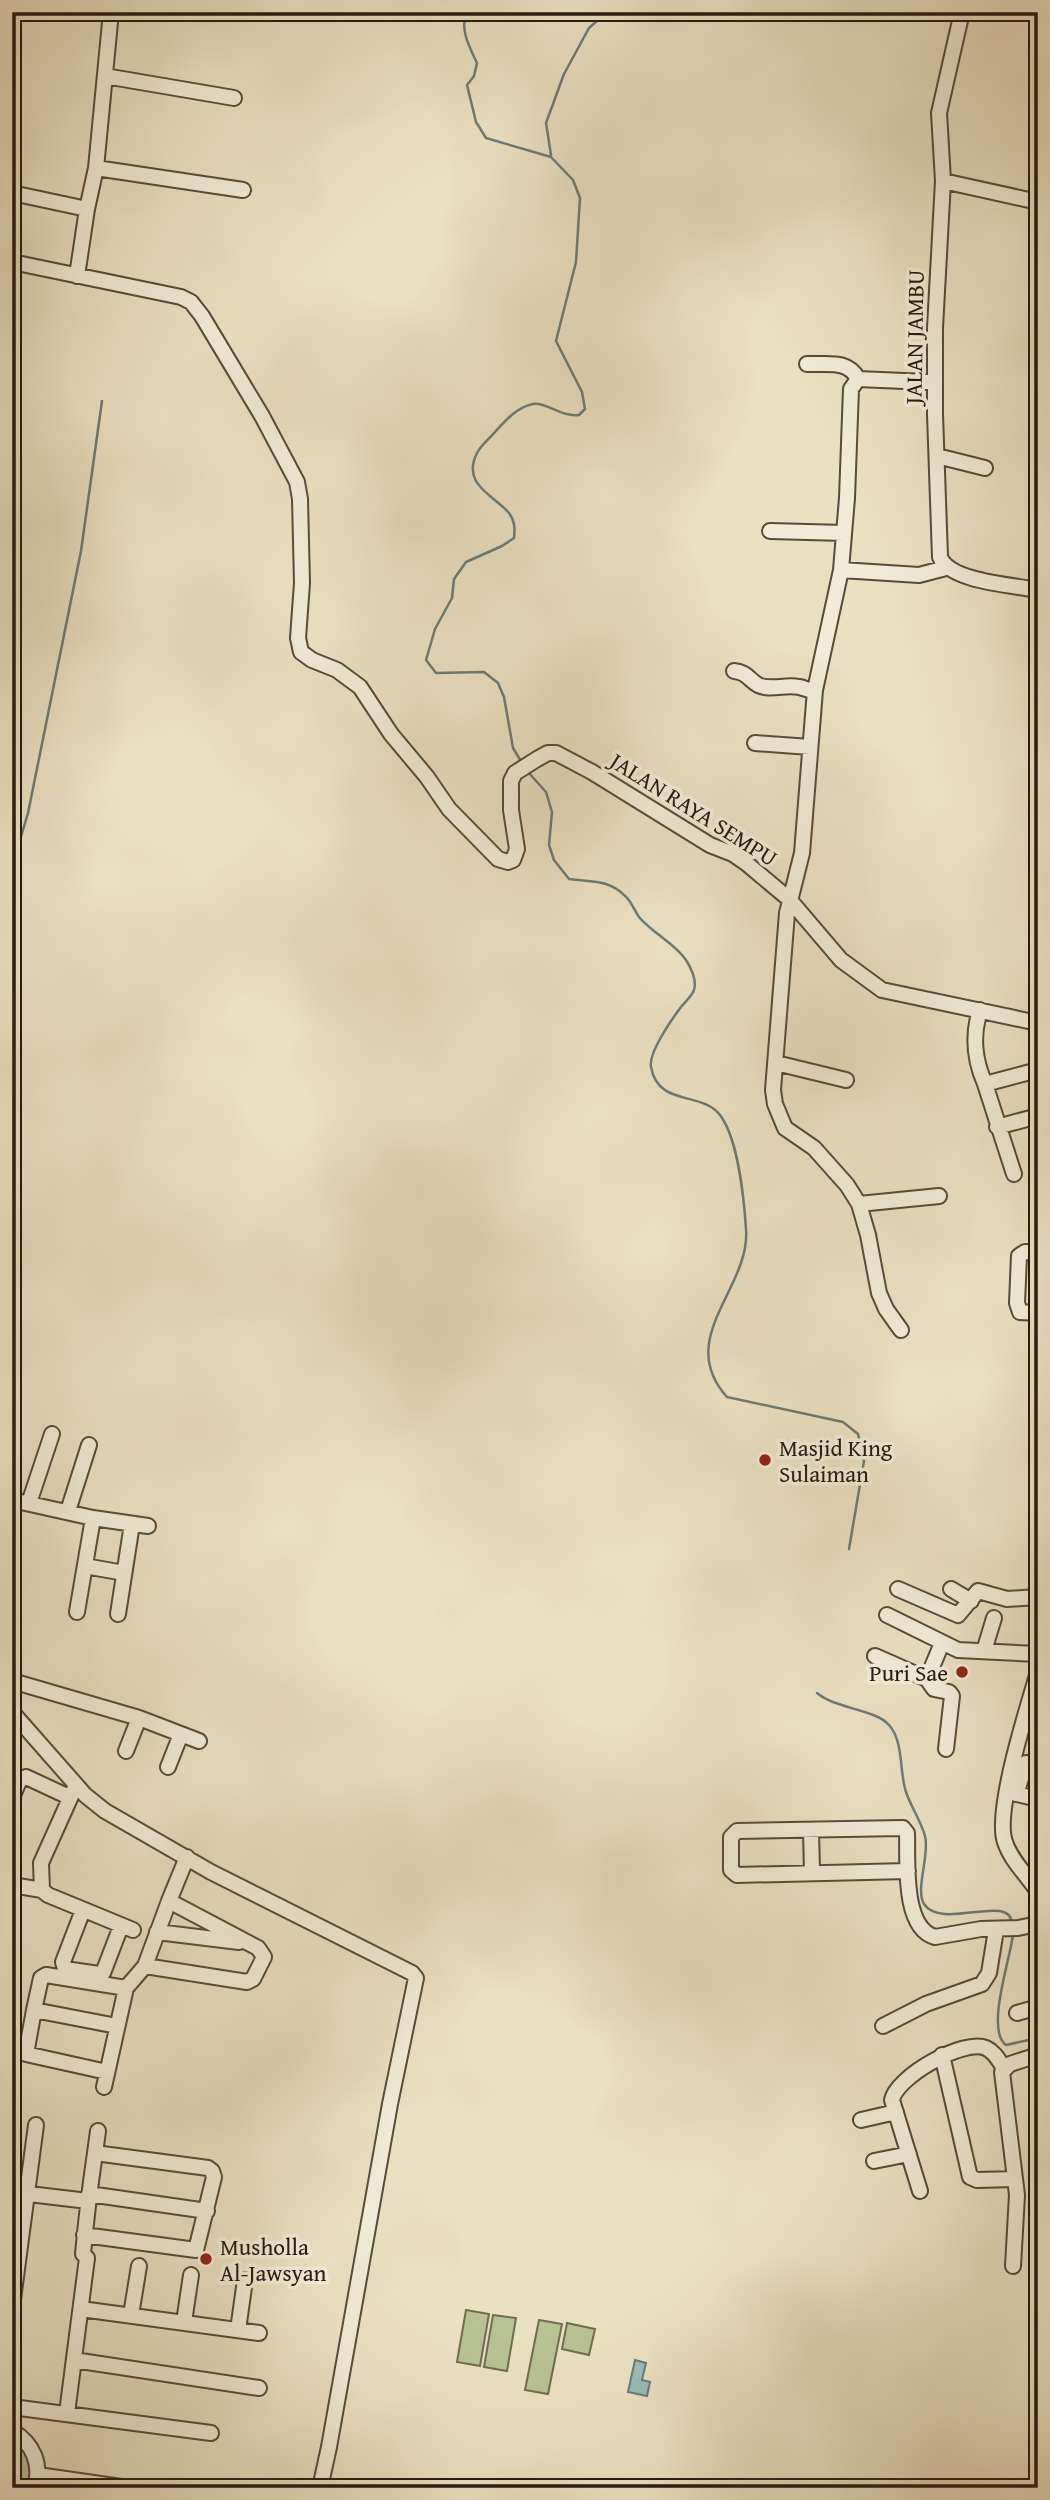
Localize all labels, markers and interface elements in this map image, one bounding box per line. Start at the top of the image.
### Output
street label: JALAN JAMBU [896,269,932,408]
street label: JALAN RAYA SEMPU [601,743,784,874]
place label: Masjid King Sulaiman [779,1431,893,1490]
marker: Masjid King Sulaiman [757,1452,773,1468]
place label: Puri Sae [869,1656,948,1689]
marker: Puri Sae [954,1664,970,1680]
place label: Musholla Al-Jawsyan [220,2230,327,2289]
marker: Musholla Al-Jawsyan [198,2251,214,2267]

